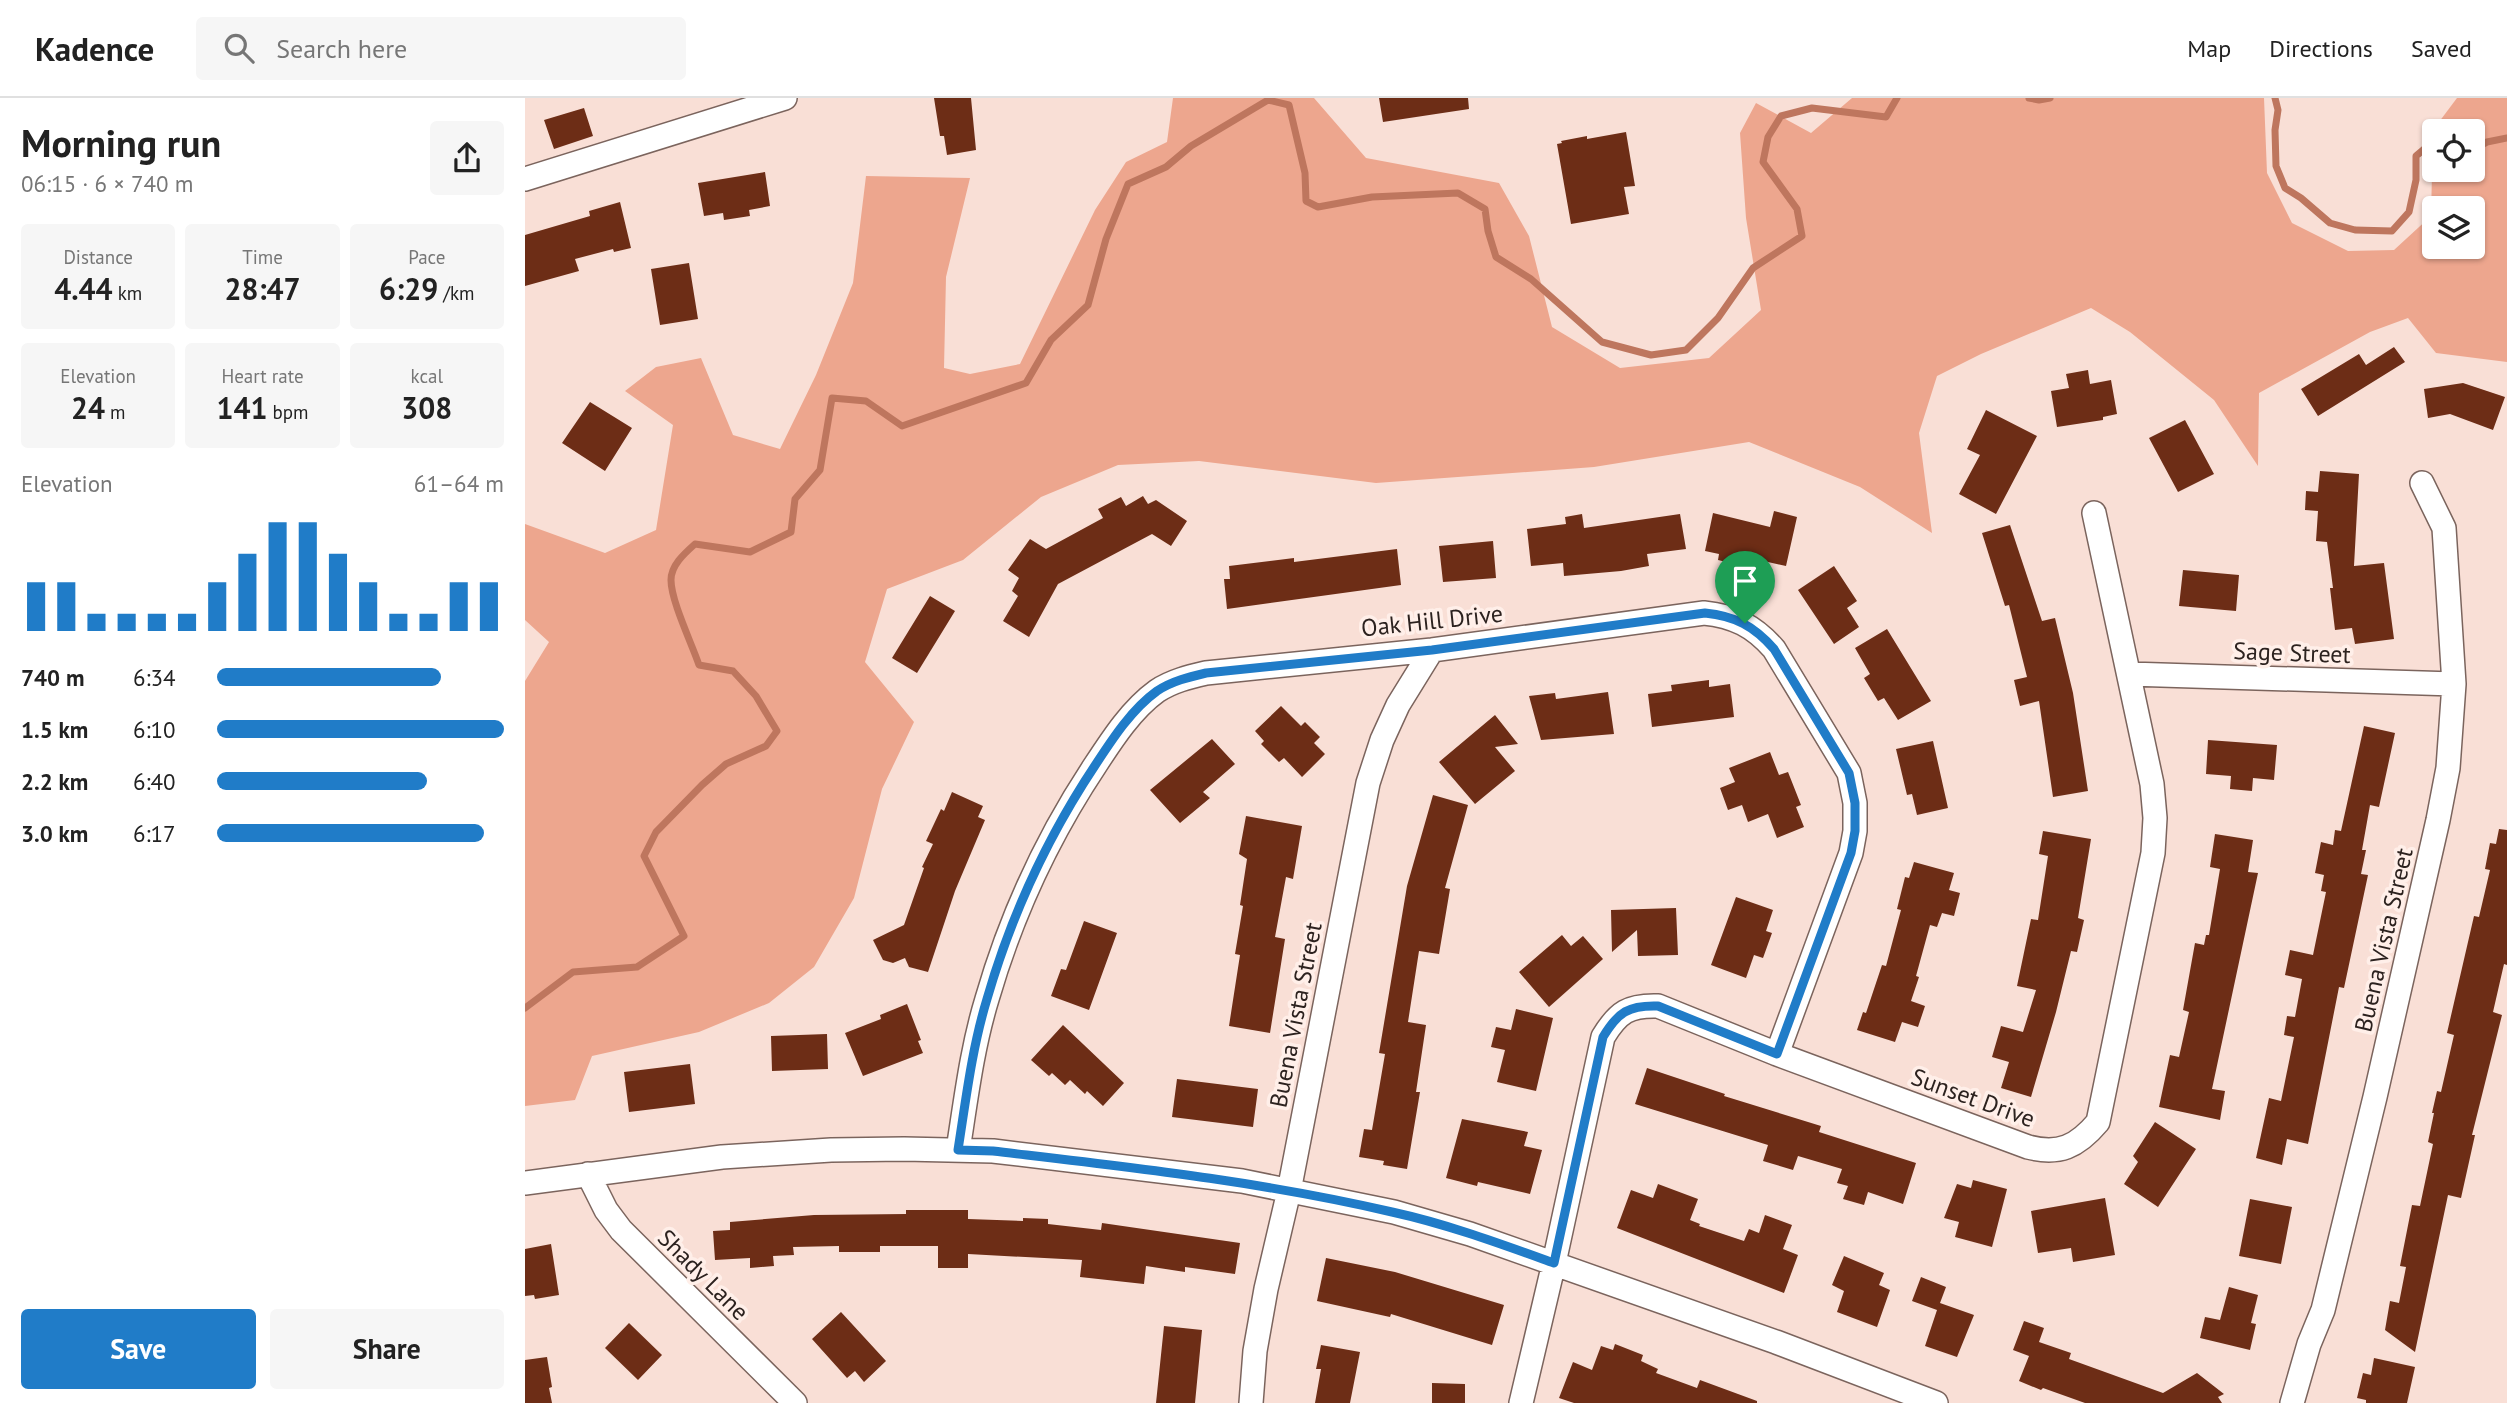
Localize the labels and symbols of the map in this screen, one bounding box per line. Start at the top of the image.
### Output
pin [1715,551,1775,623]
street label: Oak Hill Drive [1360,598,1504,643]
street label: Sage Street [2233,635,2351,670]
street label: Buena Vista Street [2347,845,2420,1035]
street label: Buena Vista Street [1262,920,1329,1110]
street label: Sunset Drive [1907,1061,2039,1134]
street label: Shady Lane [651,1222,756,1327]

